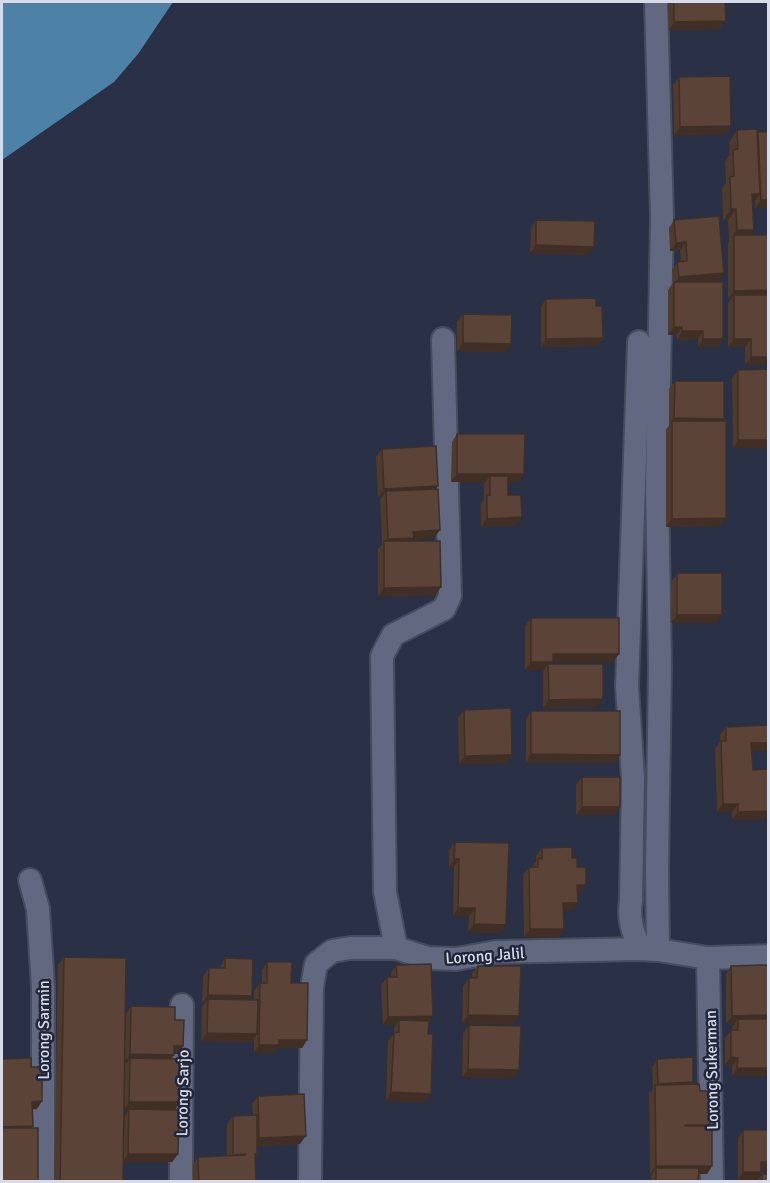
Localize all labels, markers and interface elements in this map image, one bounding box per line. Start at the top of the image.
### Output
street label: Lorong Jalil [445,943,526,969]
street label: Lorong Sarmin [34,980,54,1080]
street label: Lorong Sukerman [701,1010,723,1130]
street label: Lorong Sarjo [172,1049,194,1137]

